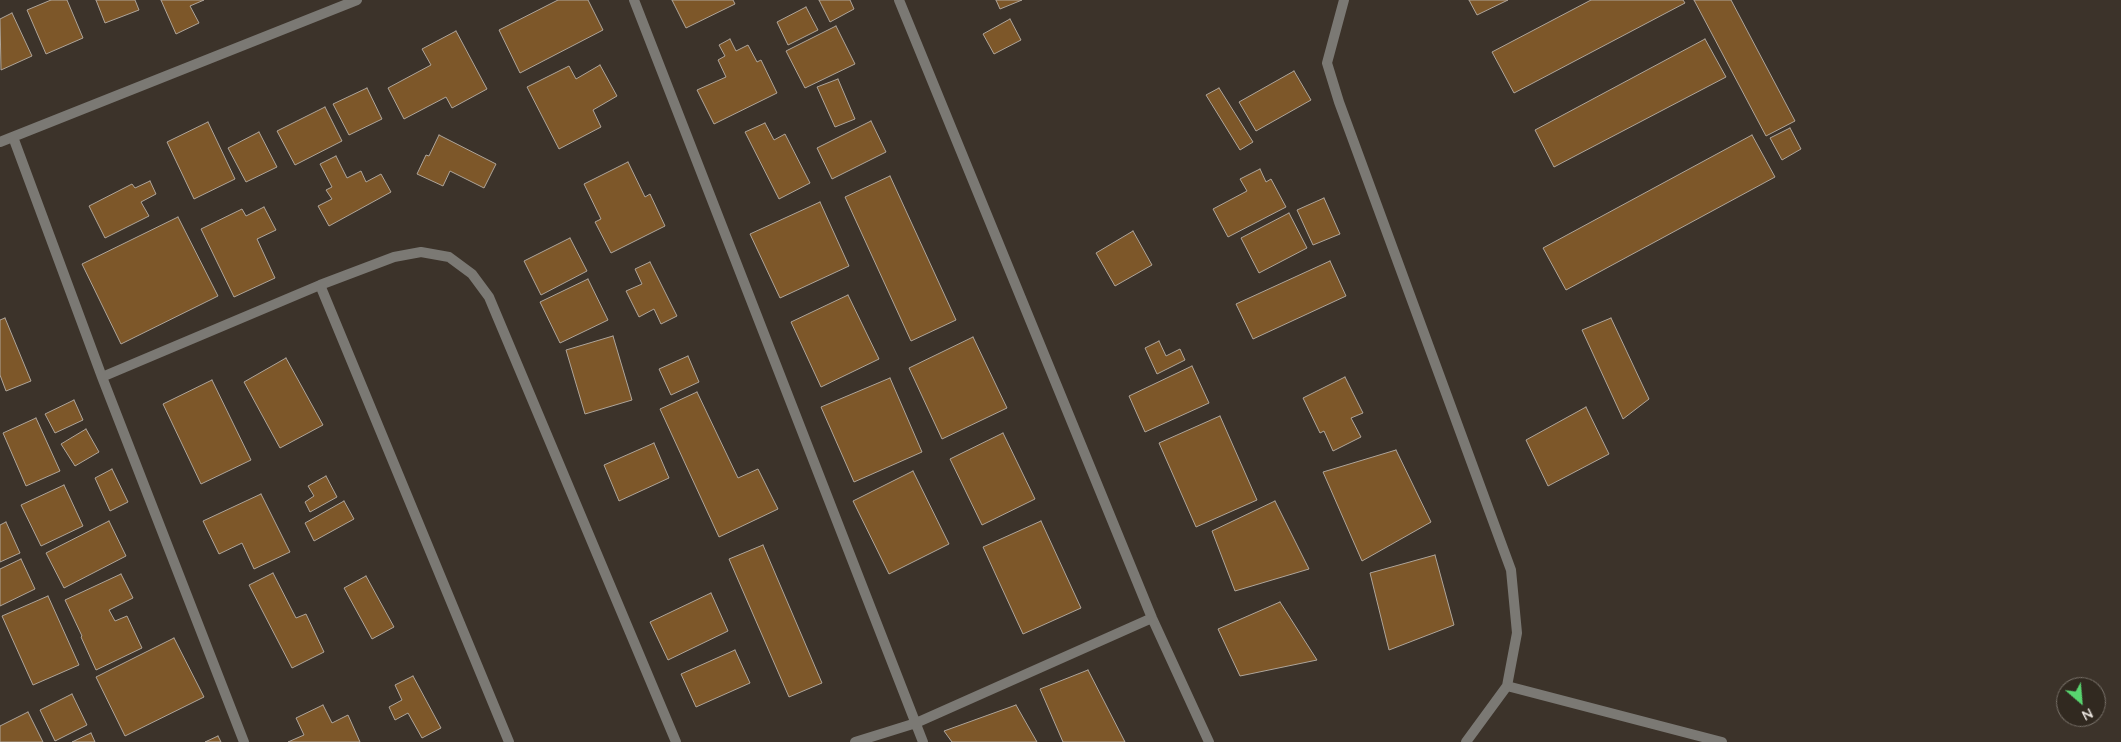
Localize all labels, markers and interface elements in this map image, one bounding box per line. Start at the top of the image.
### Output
north arrow [2056,677,2106,727]
text: N [2079,704,2096,725]

